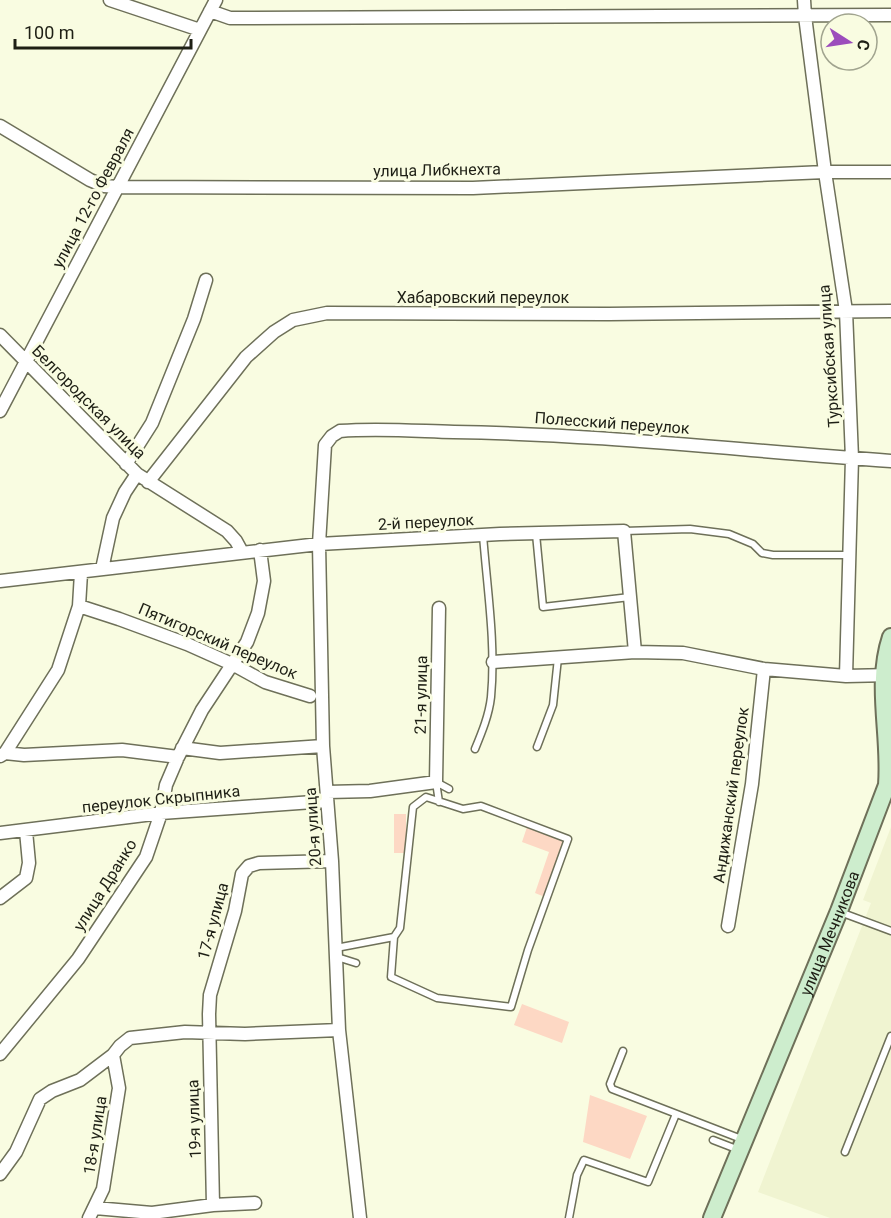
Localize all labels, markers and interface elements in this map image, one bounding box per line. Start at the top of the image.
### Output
scale bar [15,12,190,50]
north arrow [819,12,879,72]
text: 100 m [24,22,75,43]
text: С [853,38,874,52]
street label: улица 12-го Февраля [48,125,138,271]
street label: улица Либкнехта [373,159,501,181]
street label: Турксибская улица [815,284,843,428]
street label: Хабаровский переулок [397,288,570,307]
street label: Белгородская улица [28,341,150,463]
street label: Полесский переулок [534,408,690,438]
street label: 2-й переулок [378,510,475,534]
street label: Пятигорский переулок [136,599,301,683]
street label: 21-я улица [411,655,431,735]
street label: Андижанский переулок [709,705,753,884]
street label: переулок Скрыпника [81,781,241,817]
street label: 20-я улица [301,787,325,867]
street label: улица Дранко [69,836,141,934]
street label: улица Мечникова [796,868,863,998]
street label: 17-я улица [194,880,232,962]
street label: 19-я улица [183,1079,205,1159]
street label: 18-я улица [79,1094,111,1176]

